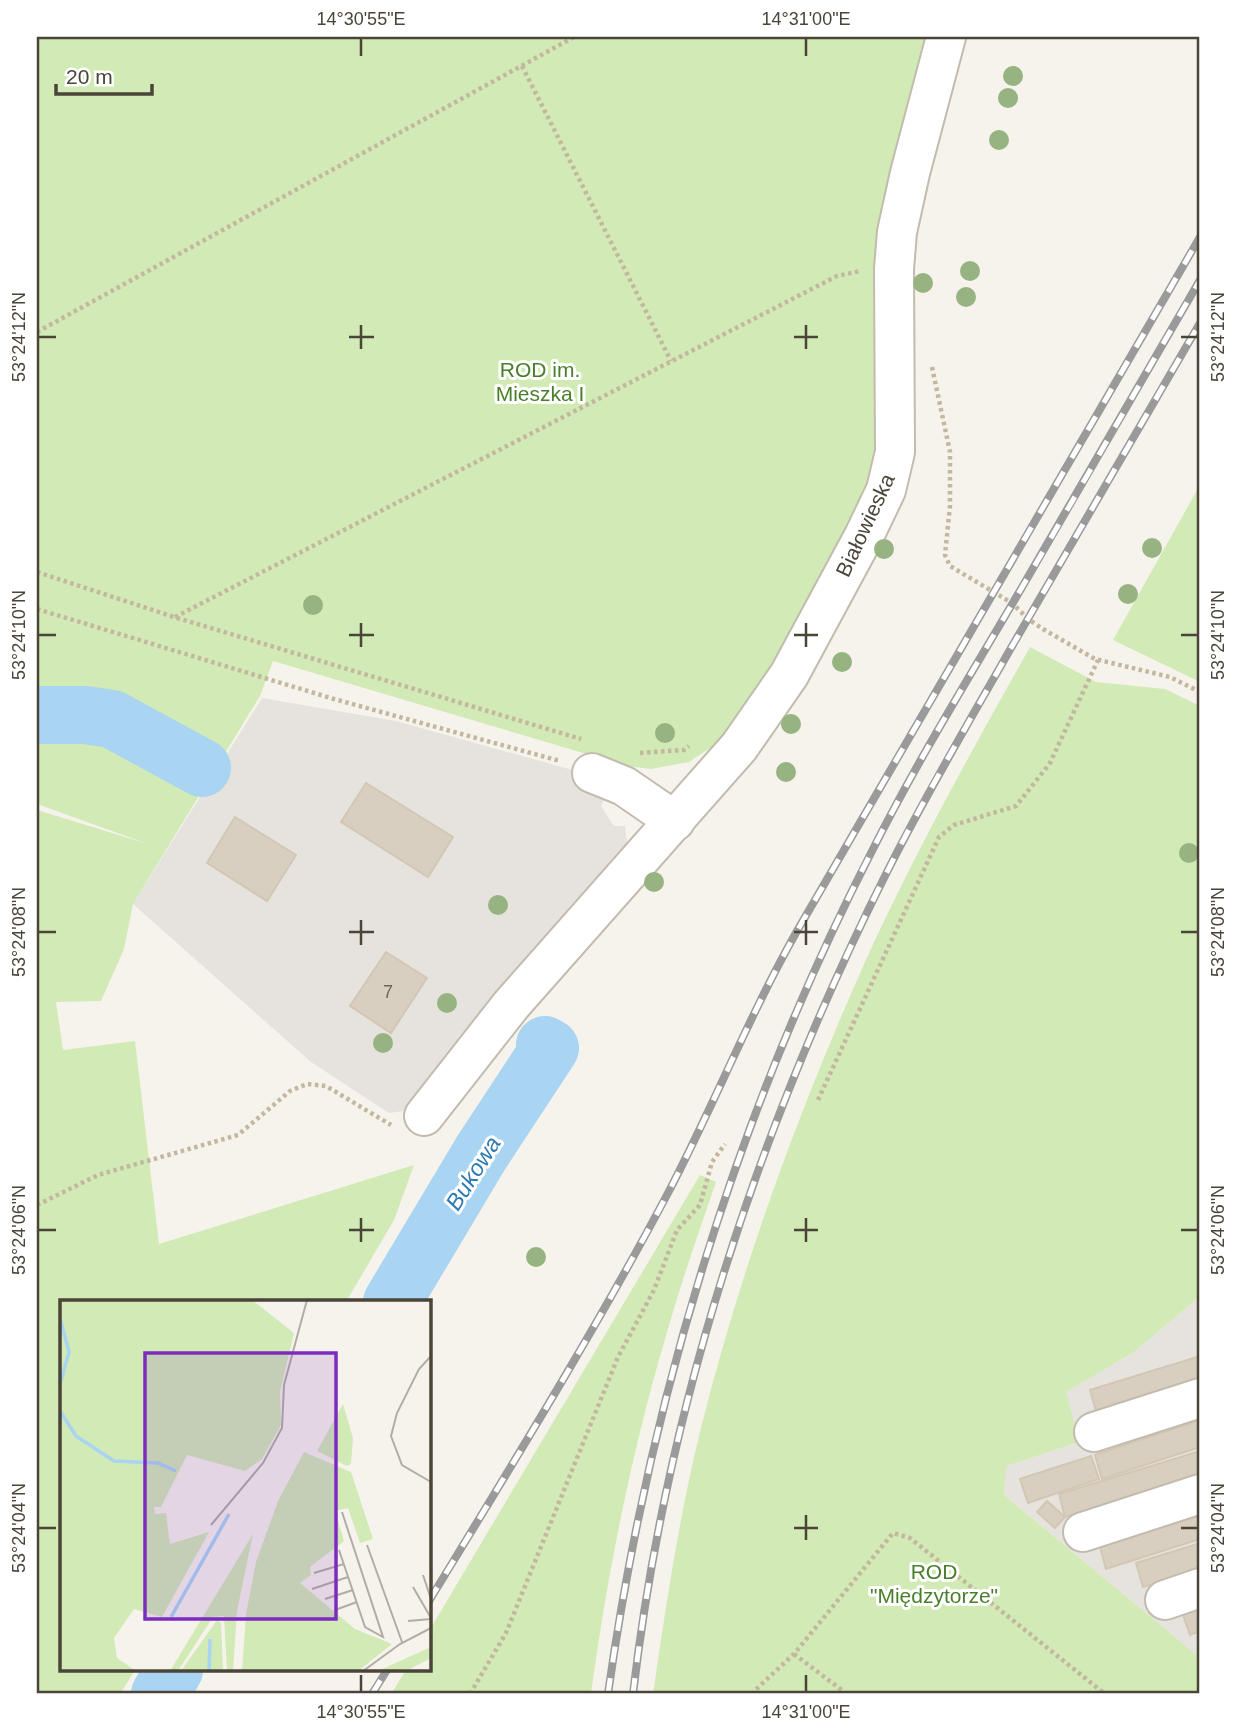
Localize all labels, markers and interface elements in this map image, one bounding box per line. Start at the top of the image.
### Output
text: 14°30'55"E [316,9,406,29]
text: 14°31'00"E [761,9,851,29]
scale bar [56,52,152,96]
text: 20 m [66,65,113,88]
text: 53°24'12"N [9,292,29,382]
text: 53°24'12"N [1208,292,1228,382]
park label: ROD im. Mieszka I [496,358,584,405]
street label: Białowieska [831,470,899,580]
text: 53°24'10"N [9,590,29,680]
text: 53°24'10"N [1208,590,1228,680]
text: 53°24'08"N [9,887,29,977]
text: 53°24'08"N [1208,887,1228,977]
house number: 7 [383,982,393,1002]
water label: Bukowa [440,1131,506,1215]
text: 53°24'06"N [9,1185,29,1275]
text: 53°24'06"N [1208,1185,1228,1275]
inset map [60,1300,430,1672]
text: 53°24'04"N [9,1483,29,1573]
text: 53°24'04"N [1208,1483,1228,1573]
park label: ROD "Międzytorze" [870,1560,998,1607]
text: 14°30'55"E [316,1702,406,1722]
text: 14°31'00"E [761,1702,851,1722]

